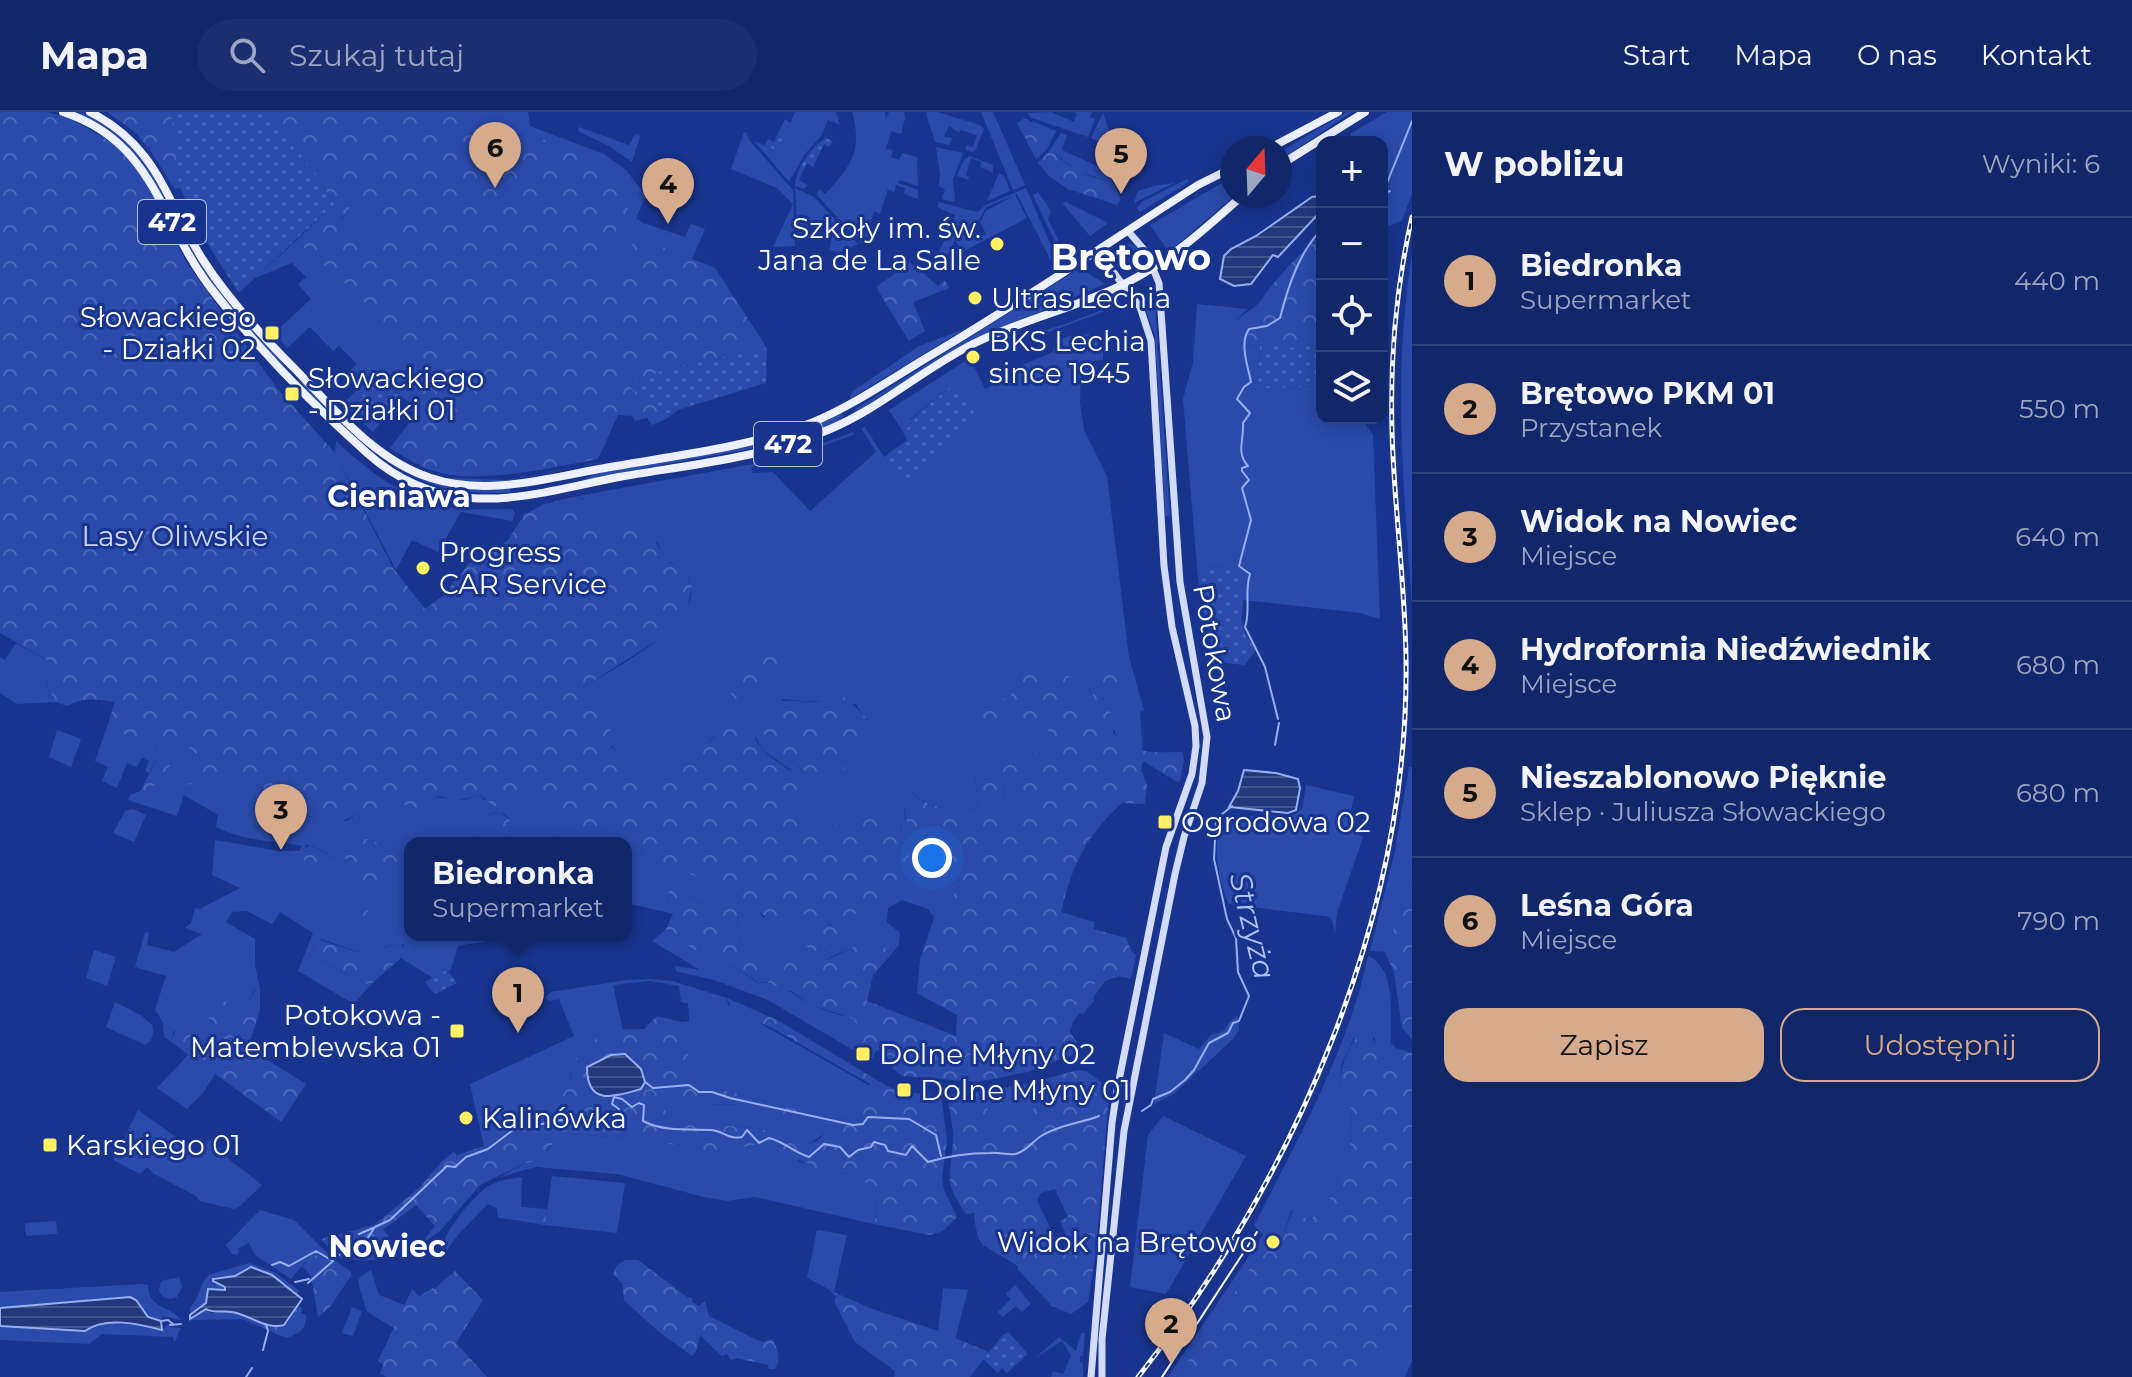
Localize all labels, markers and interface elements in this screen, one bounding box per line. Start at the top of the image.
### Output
search box [197,19,757,91]
text: Mapa [40,32,149,79]
icon: search [225,33,269,77]
text: Szukaj tutaj [289,37,464,74]
text: Start [1623,38,1690,72]
text: Mapa [1734,38,1813,72]
text: O nas [1857,38,1937,72]
text: Kontakt [1981,38,2092,72]
pin: 6 [469,122,521,188]
pin: 5 [1095,128,1147,194]
north arrow [1220,136,1292,208]
map controls [1316,136,1388,424]
button: + [1316,136,1388,208]
text: W pobliżu [1444,143,1625,185]
text: Wyniki: 6 [1982,148,2100,180]
pin: 4 [642,158,694,224]
road number: 472 [138,200,206,244]
button: − [1316,208,1388,280]
place label: Szkoły im. św. Jana de La Salle [757,211,981,277]
marker: Szkoły im. św. Jana de La Salle [988,235,1006,253]
district label: Brętowo [1051,235,1211,279]
text: Biedronka [1520,247,1683,284]
text: 1 [1465,265,1475,297]
text: 440 m [2014,265,2100,297]
button: locate [1316,280,1388,352]
place label: Ultras Lechia [991,281,1171,315]
text: Supermarket [1520,284,1691,316]
marker: Ultras Lechia [966,289,984,307]
place label: Słowackiego - Działki 02 [80,300,256,366]
marker: Słowackiego - Działki 02 [263,324,281,342]
place label: BKS Lechia since 1945 [989,324,1146,390]
marker: BKS Lechia since 1945 [964,348,982,366]
button: layers [1316,352,1388,424]
place label: Słowackiego - Działki 01 [308,361,484,427]
text: Brętowo PKM 01 [1520,375,1775,412]
marker: Słowackiego - Działki 01 [283,385,301,403]
text: 2 [1462,393,1478,425]
text: 550 m [2019,393,2100,425]
text: Przystanek [1520,412,1662,444]
road number: 472 [754,422,822,466]
district label: Cieniawa [327,478,471,515]
text: Widok na Nowiec [1520,503,1797,540]
park label: Lasy Oliwskie [81,519,269,553]
text: 3 [1462,521,1478,553]
text: 640 m [2015,521,2100,553]
place label: Progress CAR Service [439,535,607,601]
text: Miejsce [1520,540,1617,572]
marker: Progress CAR Service [414,559,432,577]
street label: Potokowa [1186,581,1244,725]
text: Hydrofornia Niedźwiednik [1520,631,1931,668]
text: 4 [1461,649,1479,681]
text: 680 m [2016,649,2100,681]
text: Miejsce [1520,668,1617,700]
text: Nieszablonowo Pięknie [1520,759,1886,796]
text: 5 [1462,777,1478,809]
text: 680 m [2016,777,2100,809]
pin: 3 [255,784,307,850]
text: Sklep · Juliusza Słowackiego [1520,796,1886,828]
place label: Ogrodowa 02 [1181,805,1371,839]
marker: Ogrodowa 02 [1156,813,1174,831]
popup [404,837,632,941]
your location [912,838,952,878]
text: Biedronka [432,855,595,892]
water label: Strzyża [1221,869,1284,983]
text: Leśna Góra [1520,887,1694,924]
text: Supermarket [432,892,604,924]
text: 6 [1462,905,1478,937]
text: 790 m [2017,905,2100,937]
text: Miejsce [1520,924,1617,956]
pin: 1 [492,967,544,1033]
place label: Potokowa - Matemblewska 01 [190,998,441,1064]
button: Zapisz [1444,1008,1764,1082]
button: Udostępnij [1780,1008,2100,1082]
marker: Potokowa - Matemblewska 01 [448,1022,466,1040]
place label: Dolne Młyny 02 [879,1037,1095,1071]
marker: Dolne Młyny 02 [854,1045,872,1063]
place label: Dolne Młyny 01 [920,1073,1131,1107]
marker: Dolne Młyny 01 [895,1081,913,1099]
place label: Kalinówka [482,1101,627,1135]
marker: Kalinówka [457,1109,475,1127]
place label: Karskiego 01 [66,1128,241,1162]
marker: Karskiego 01 [41,1136,59,1154]
place label: Widok na Brętowo [997,1225,1257,1259]
district label: Nowiec [328,1228,446,1265]
marker: Widok na Brętowo [1264,1233,1282,1251]
pin: 2 [1145,1298,1197,1364]

